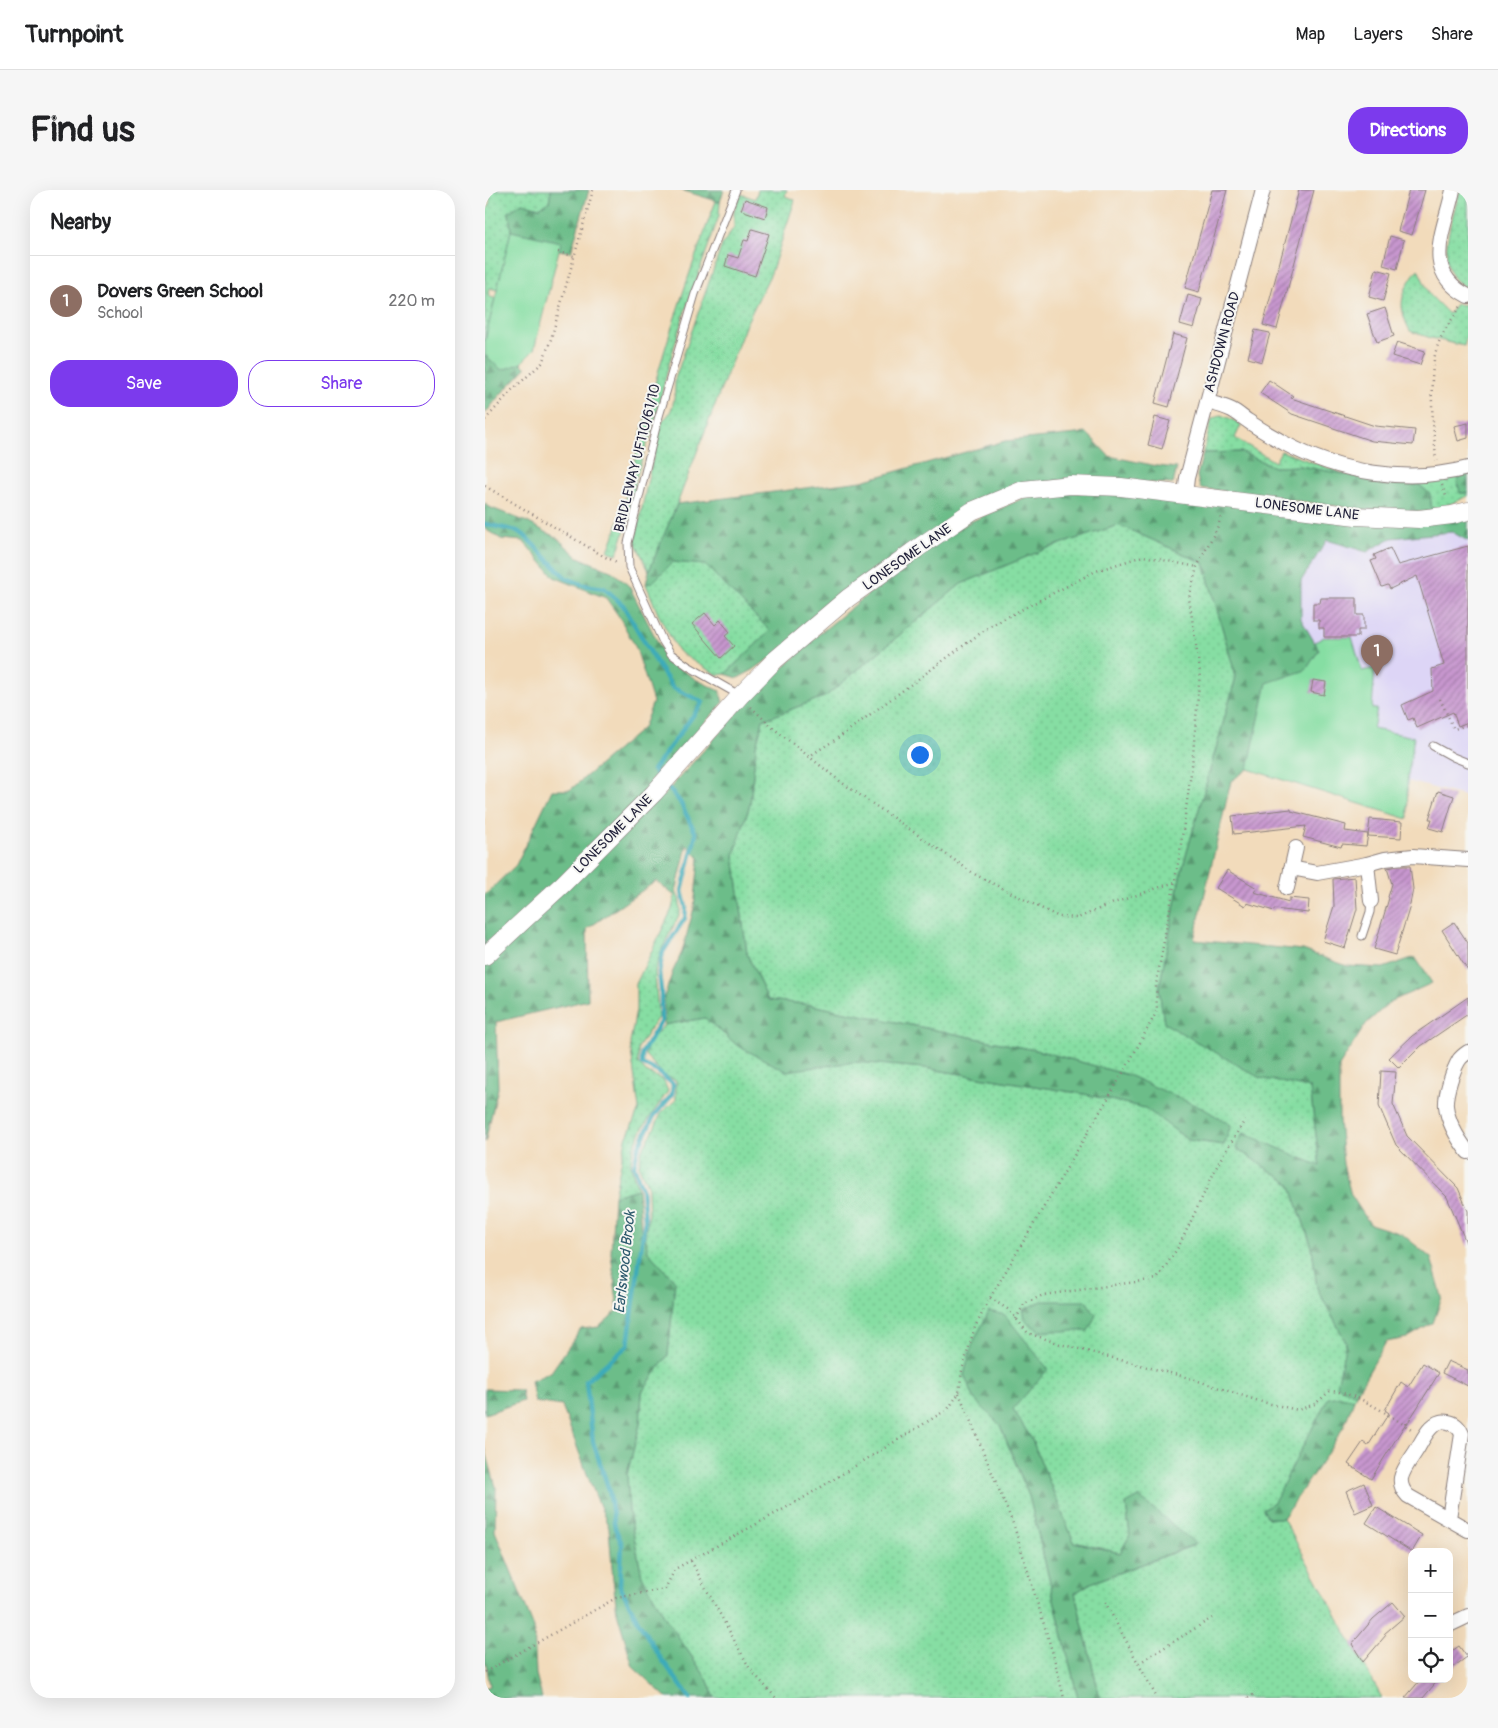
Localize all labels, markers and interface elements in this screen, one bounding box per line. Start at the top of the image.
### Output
text: Turnpoint [25,20,123,49]
text: Map [1296,23,1325,46]
text: Layers [1353,23,1403,46]
text: Share [1431,23,1473,46]
button: Directions [1348,107,1468,154]
text: Find us [30,108,135,152]
text: Nearby [50,209,111,236]
text: Dovers Green School [97,279,263,303]
street label: ASHDOWN ROAD [1200,290,1244,394]
text: 1 [63,291,69,311]
text: 220 m [389,291,435,311]
text: School [97,303,143,323]
button: Save [50,360,238,407]
button: Share [248,360,435,407]
street label: BRIDLEWAY UF110/61/10 [610,382,664,534]
street label: LONESOME LANE [1254,494,1360,524]
street label: LONESOME LANE [859,520,955,594]
pin: 1 [1361,635,1393,676]
your location [907,742,933,768]
street label: LONESOME LANE [570,791,656,877]
water label: Earlswood Brook [610,1208,640,1314]
map controls [1408,1548,1453,1683]
button: + [1408,1548,1453,1593]
button: − [1408,1593,1453,1638]
button: locate [1408,1638,1453,1683]

